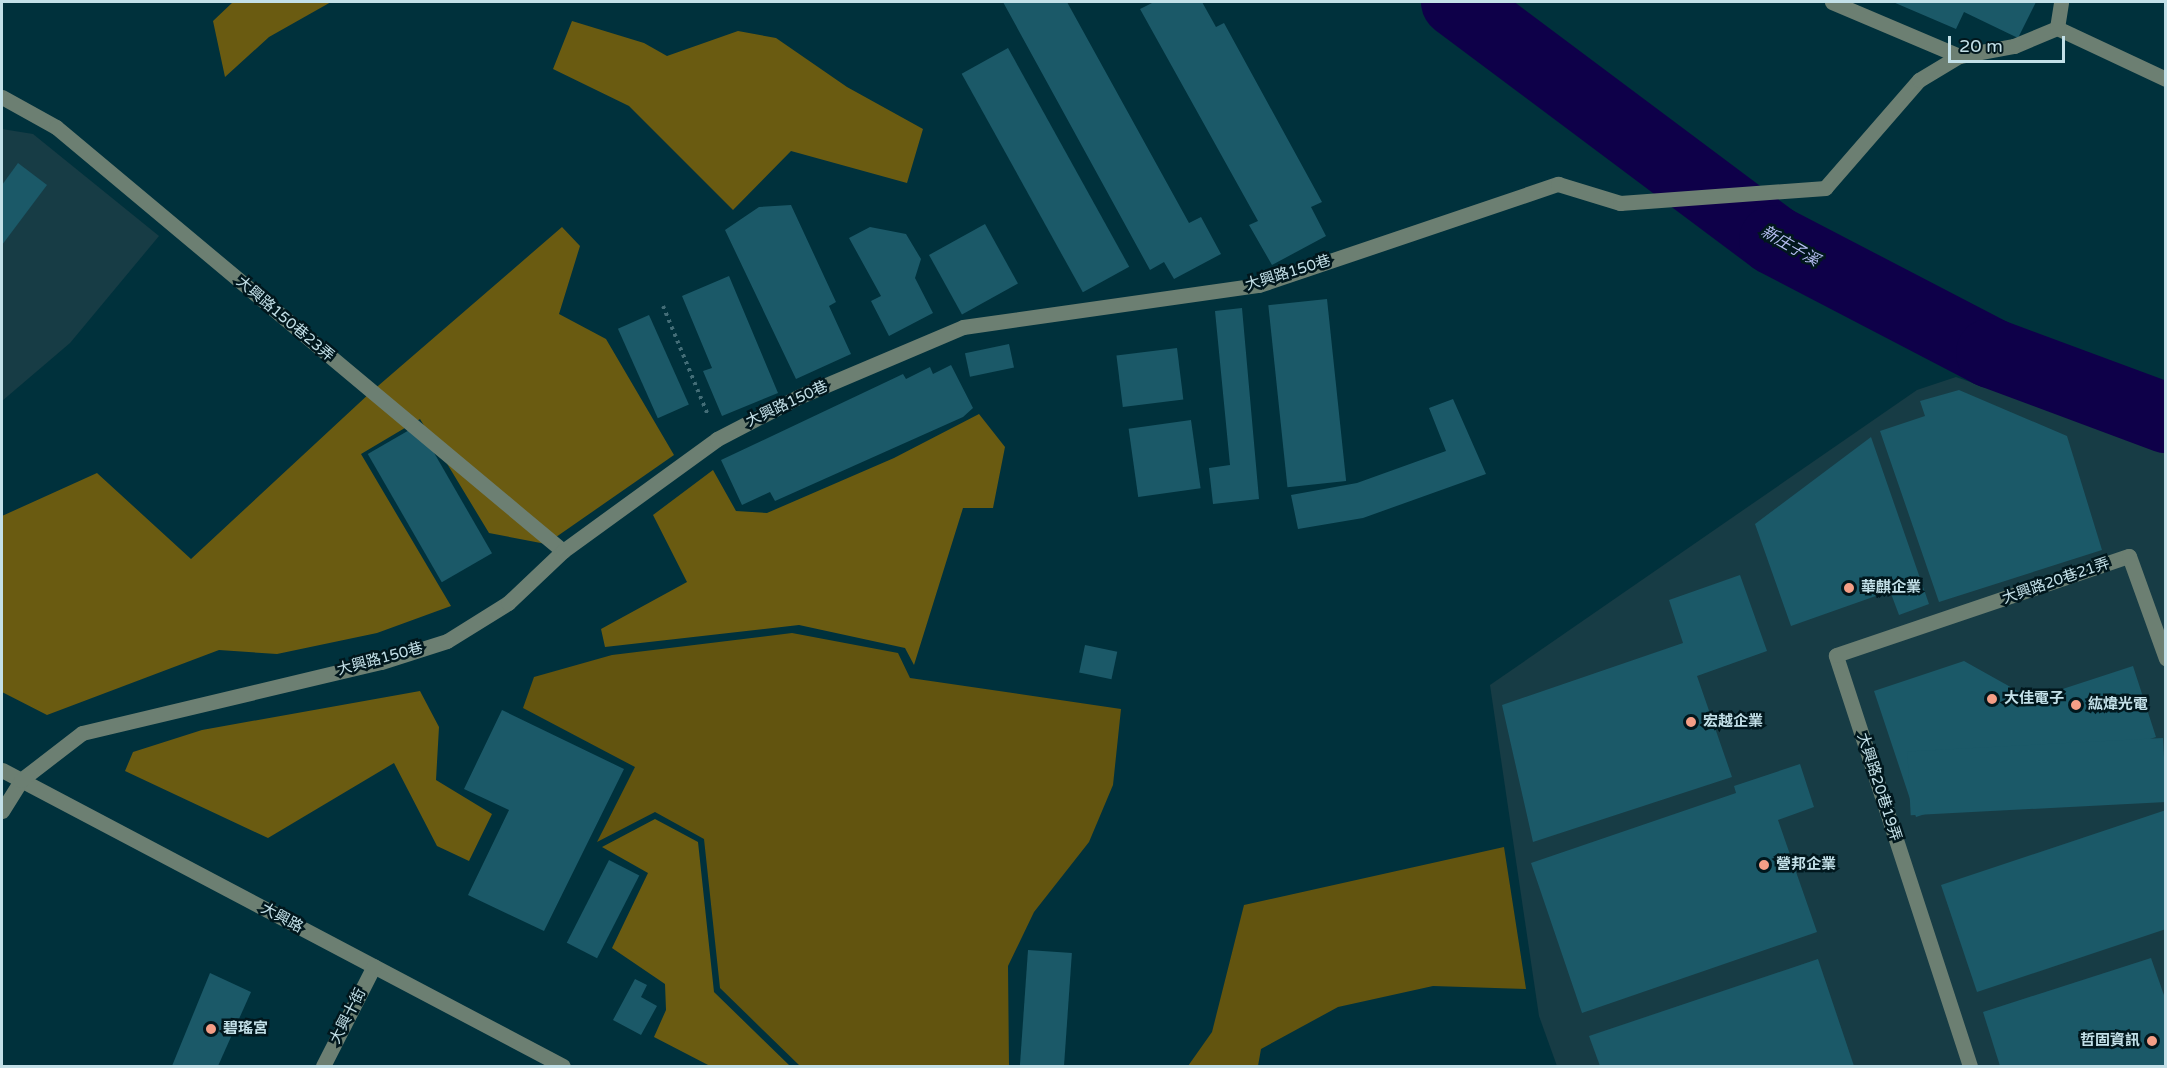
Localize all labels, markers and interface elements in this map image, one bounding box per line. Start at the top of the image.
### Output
scale bar [1951,24,2068,62]
text: 20 m [1959,35,2003,57]
water label: 新庄子溪 [1757,222,1823,270]
street label: 大興路150巷 [1243,251,1333,295]
street label: 大興路150巷23弄 [232,273,338,365]
street label: 大興路150巷 [743,377,831,431]
street label: 大興路20巷21弄 [2000,554,2112,608]
place label: 華麒企業 [1861,579,1921,597]
marker: 華麒企業 [1842,581,1856,595]
street label: 大興路150巷 [335,639,425,679]
place label: 大佳電子 [2004,690,2064,708]
marker: 大佳電子 [1985,692,1999,706]
place label: 紘煒光電 [2088,696,2148,714]
marker: 紘煒光電 [2069,698,2083,712]
place label: 宏越企業 [1703,713,1763,731]
marker: 宏越企業 [1684,715,1698,729]
street label: 大興路20巷19弄 [1853,731,1905,843]
place label: 營邦企業 [1776,856,1836,874]
marker: 營邦企業 [1757,858,1771,872]
street label: 大興路 [258,899,306,937]
street label: 大興十街 [326,985,370,1047]
place label: 碧瑤宮 [223,1020,268,1038]
marker: 碧瑤宮 [204,1022,218,1036]
place label: 哲固資訊 [2080,1032,2140,1050]
marker: 哲固資訊 [2145,1034,2159,1048]

